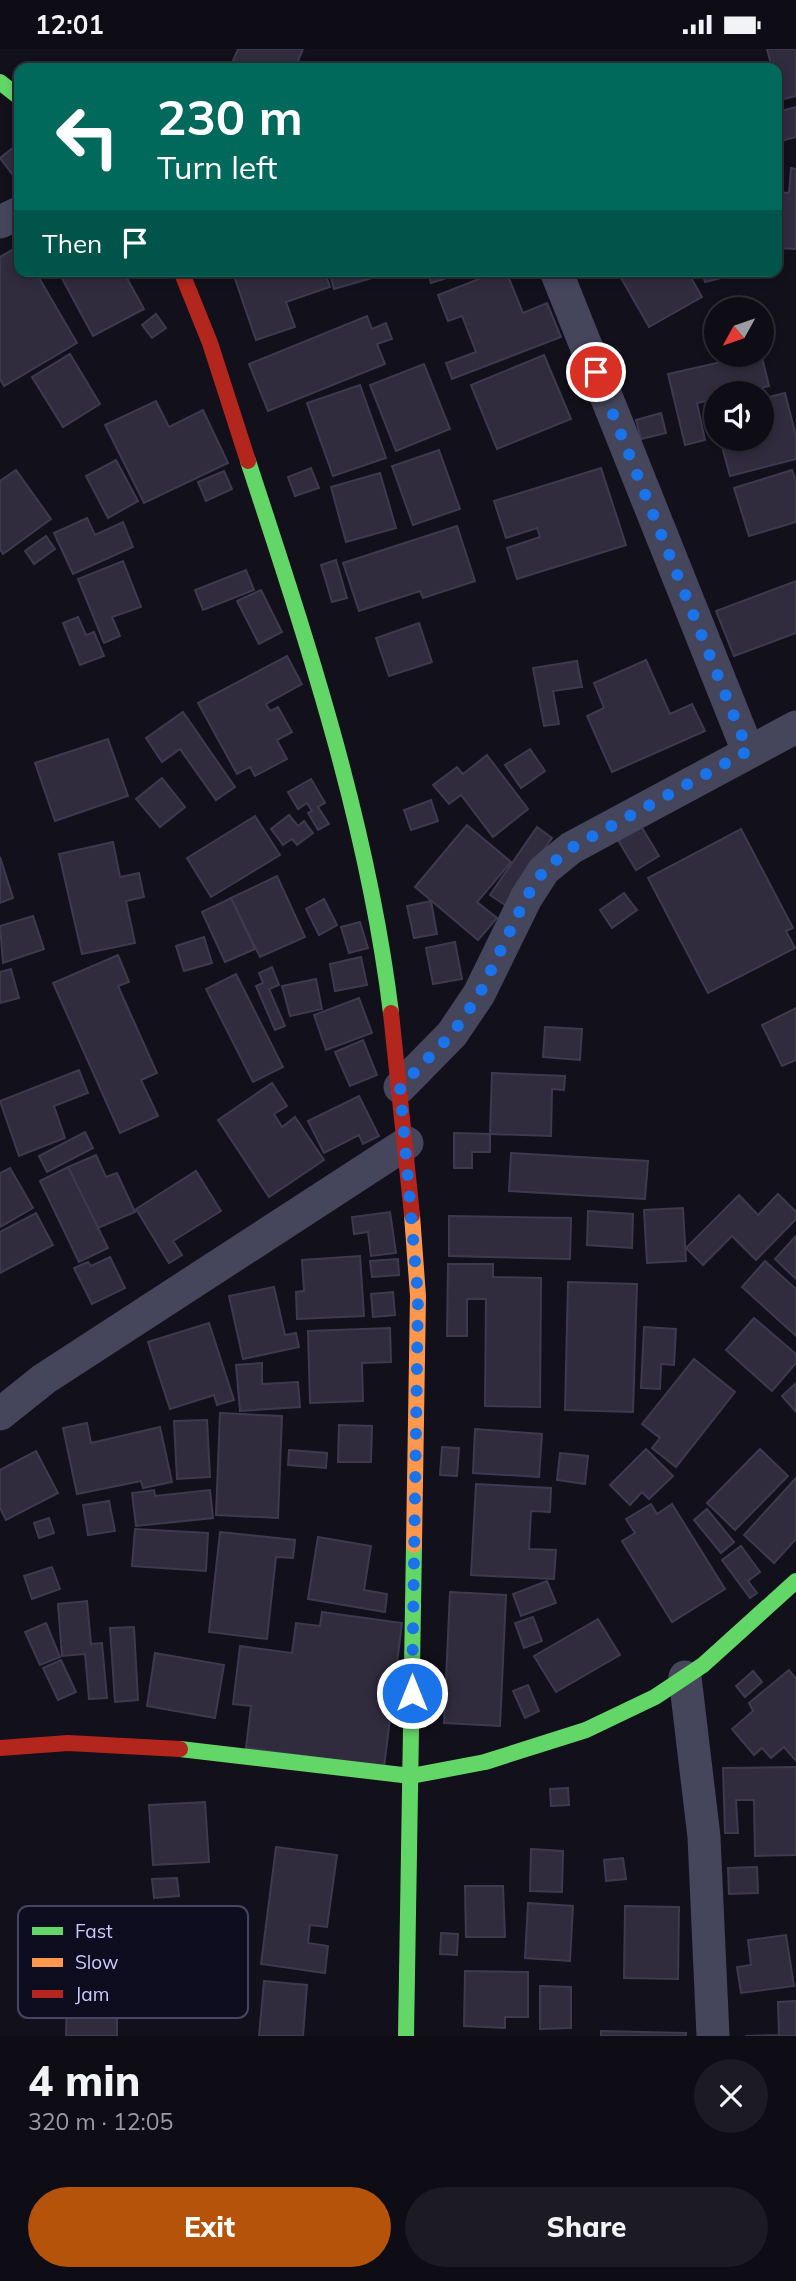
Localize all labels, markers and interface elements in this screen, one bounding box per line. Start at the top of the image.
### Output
text: 12:01 [35,8,104,41]
text: 230 m [157,86,303,147]
icon: left [42,91,133,182]
text: Turn left [157,147,277,187]
icon: arrive [116,224,154,262]
text: Then [42,227,102,260]
north arrow [704,297,774,367]
map controls [704,297,774,451]
pin [566,342,626,402]
icon: arrive [577,353,615,391]
button: sound [704,381,774,451]
position arrow [375,1656,449,1730]
legend [18,1906,248,2018]
text: Fast [75,1919,113,1943]
text: Slow [75,1950,119,1974]
text: Jam [75,1982,109,2006]
text: 4 min [28,2054,141,2107]
button: close [694,2059,768,2133]
text: 320 m · 12:05 [28,2107,173,2136]
button: Exit [28,2187,391,2267]
button: Share [405,2187,768,2267]

